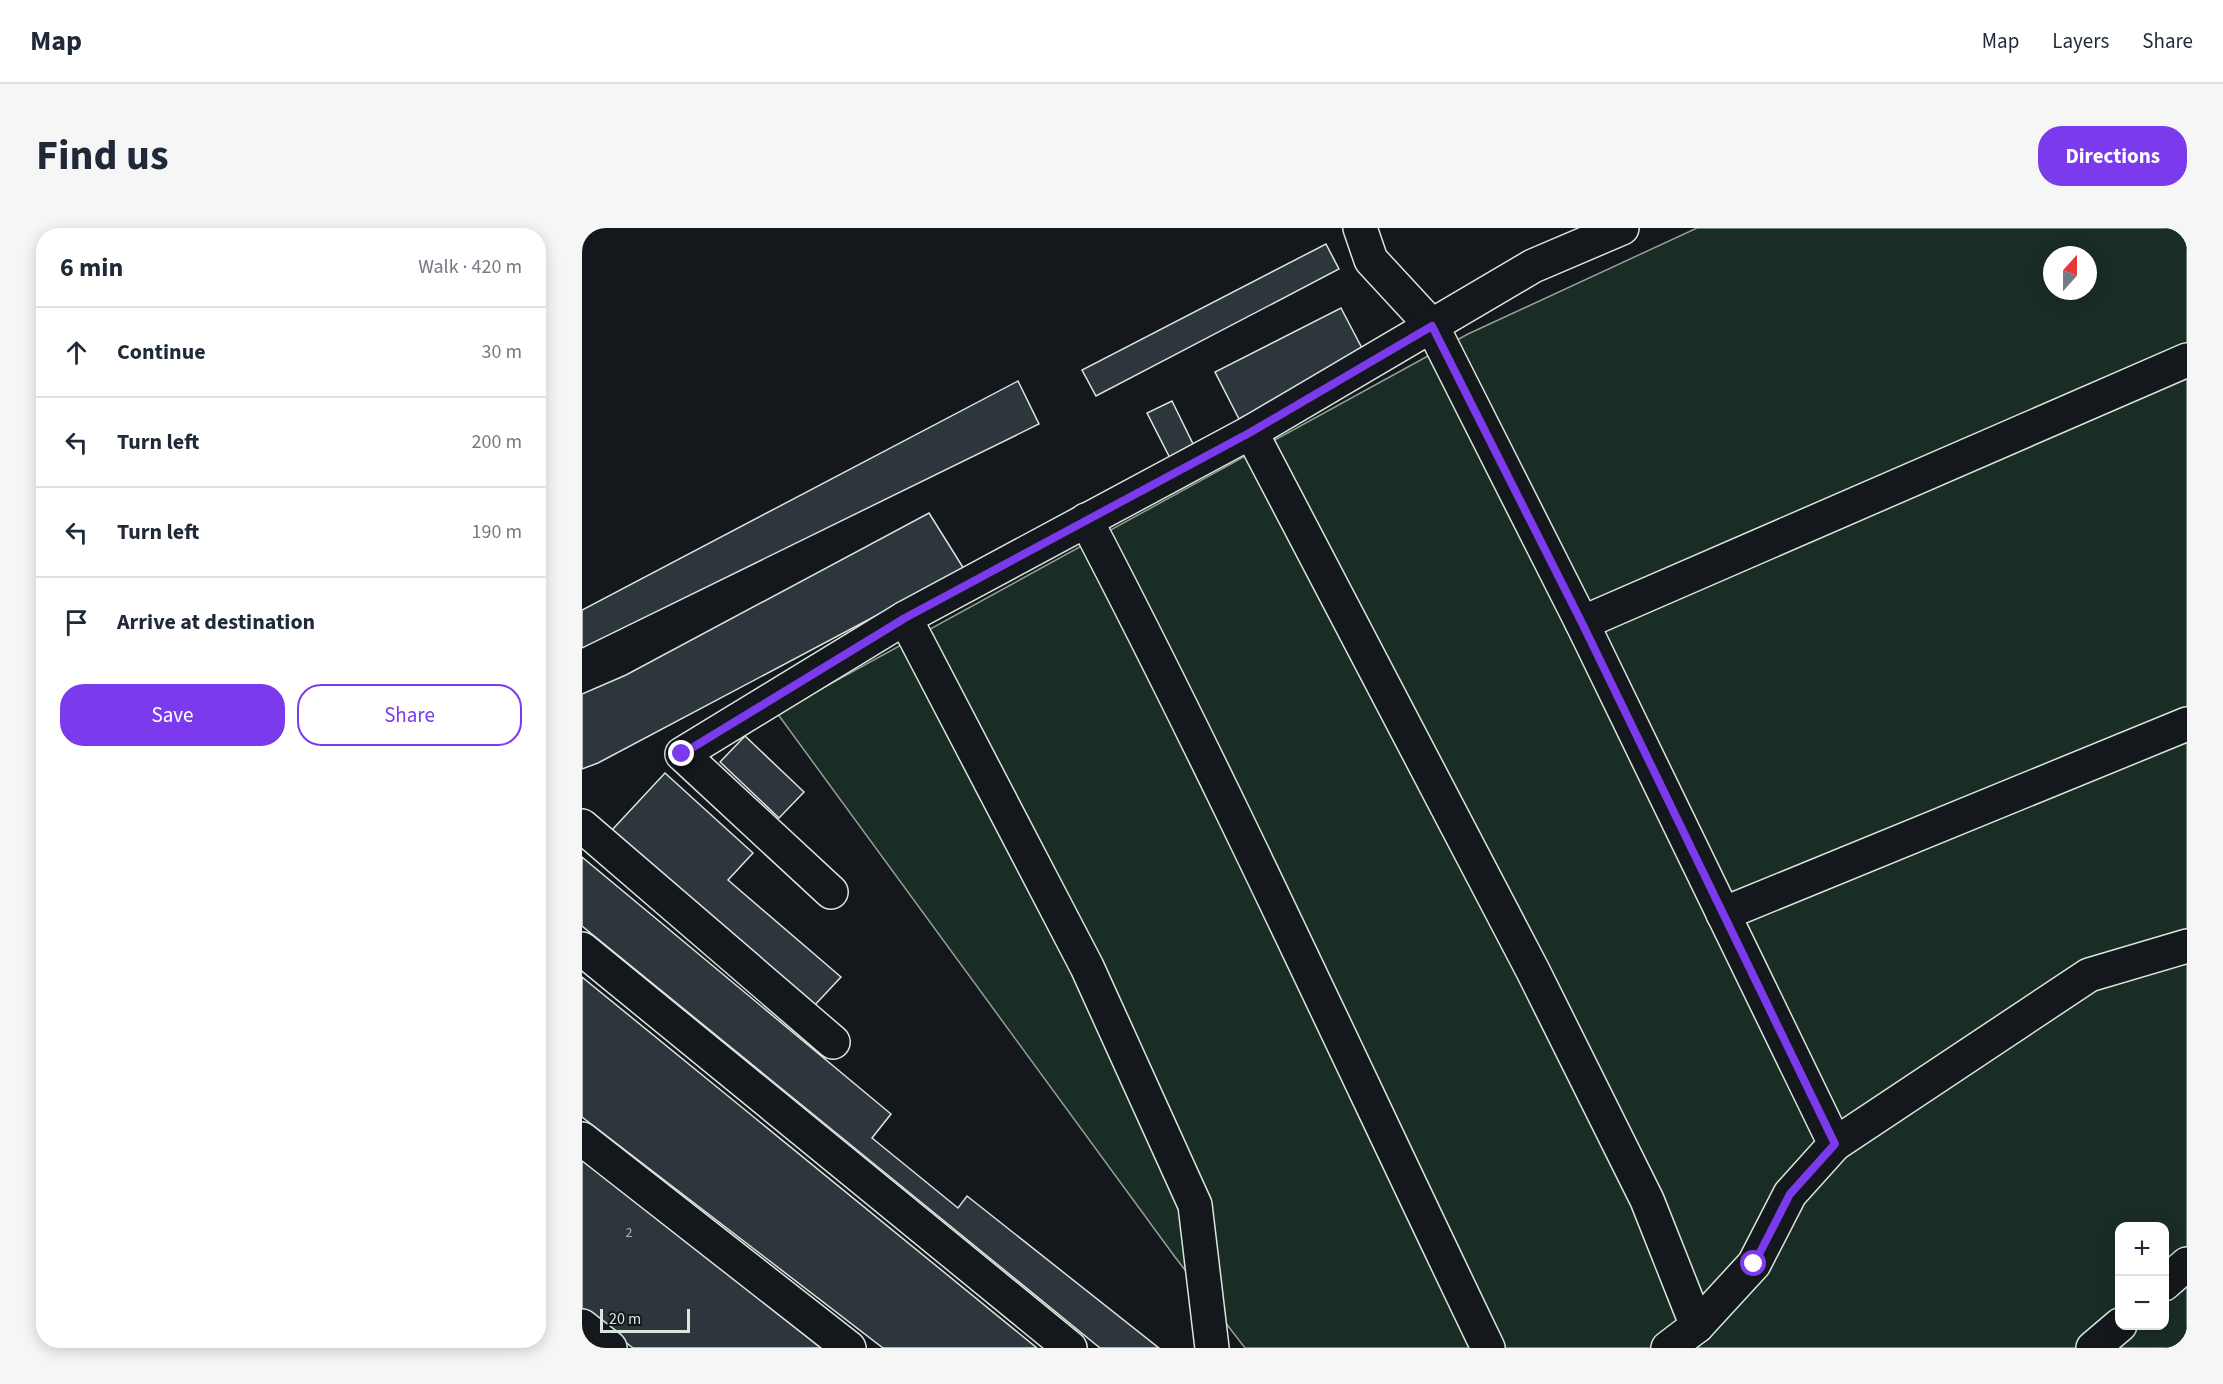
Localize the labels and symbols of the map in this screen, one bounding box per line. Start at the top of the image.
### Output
north arrow [2043,246,2097,300]
route end [668,740,694,766]
house number: 2 [626,1223,633,1243]
route start [1740,1250,1766,1276]
scale bar [600,1306,690,1334]

